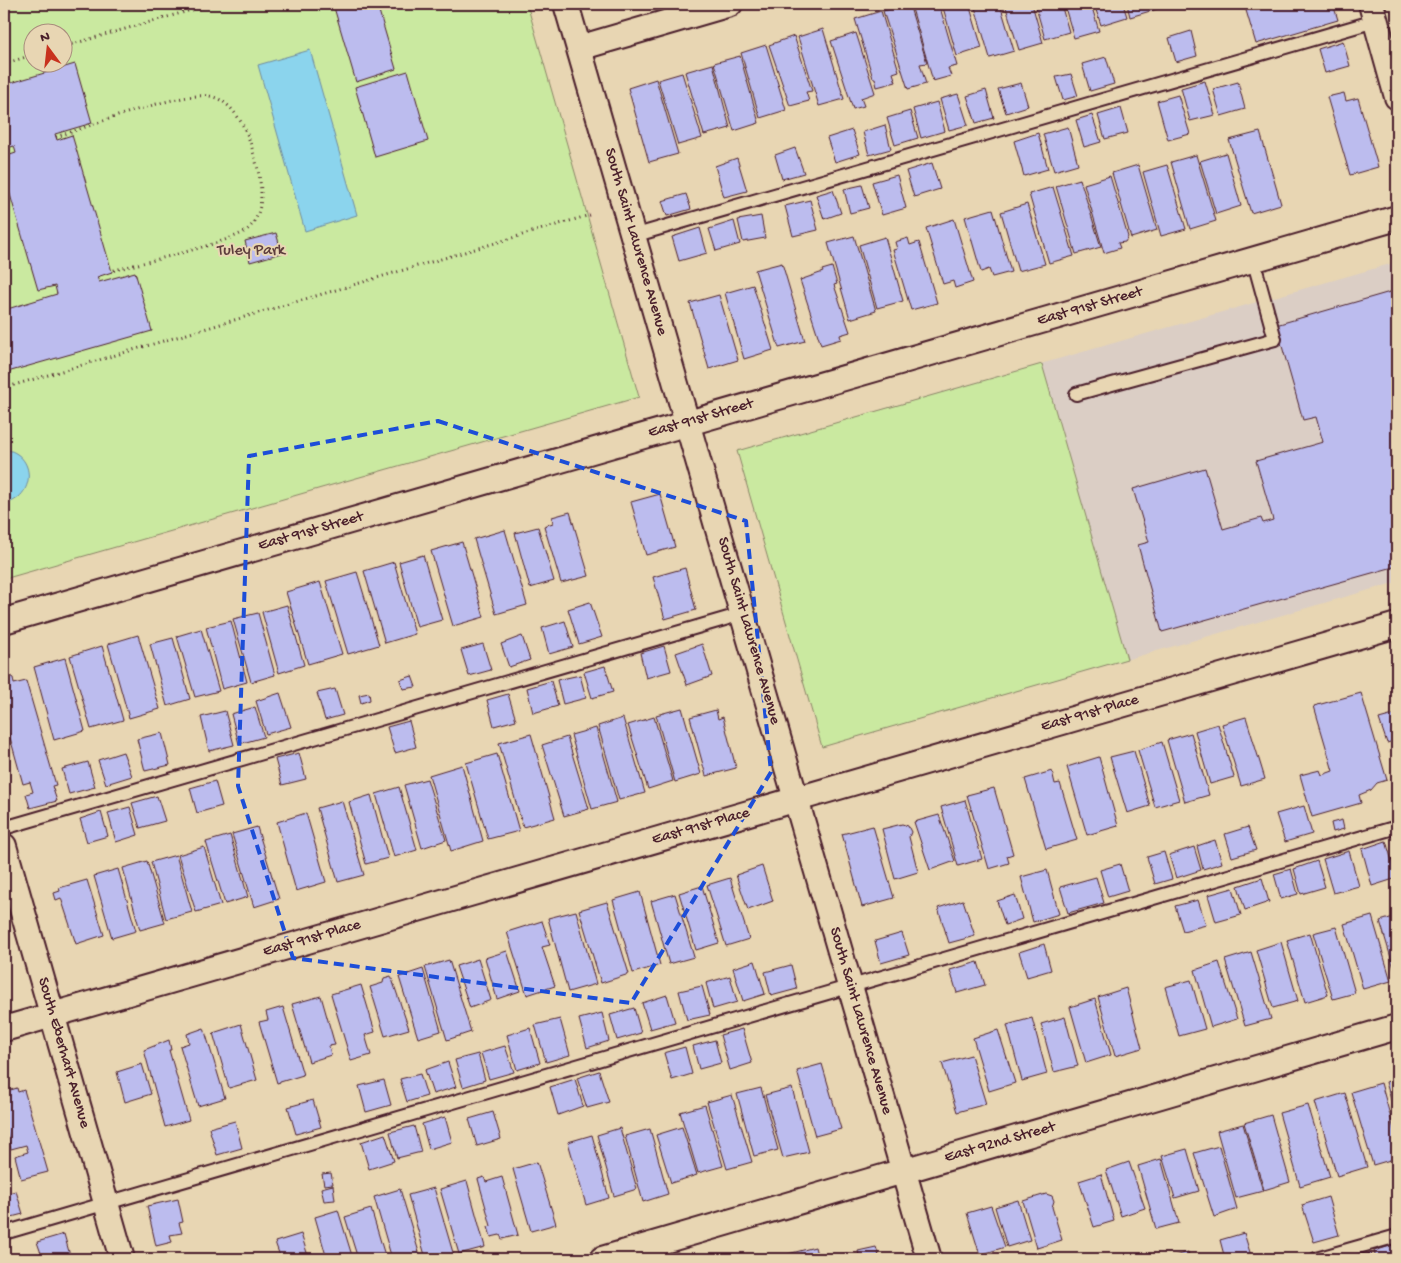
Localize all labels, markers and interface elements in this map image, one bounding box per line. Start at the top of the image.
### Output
north arrow [22,22,72,72]
text: N [39,28,52,47]
street label: South Saint Lawrence Avenue [599,146,671,339]
park label: Tuley Park [216,242,287,261]
street label: East 91st Street [1035,283,1146,331]
street label: East 91st Street [646,395,757,443]
street label: East 91st Street [256,508,367,556]
street label: South Saint Lawrence Avenue [712,535,784,728]
street label: East 91st Place [1039,691,1142,737]
street label: East 91st Place [650,804,753,850]
street label: East 91st Place [261,916,364,962]
street label: South Saint Lawrence Avenue [824,925,896,1118]
street label: South Eberhart Avenue [32,975,94,1131]
street label: East 92nd Street [942,1118,1059,1168]

